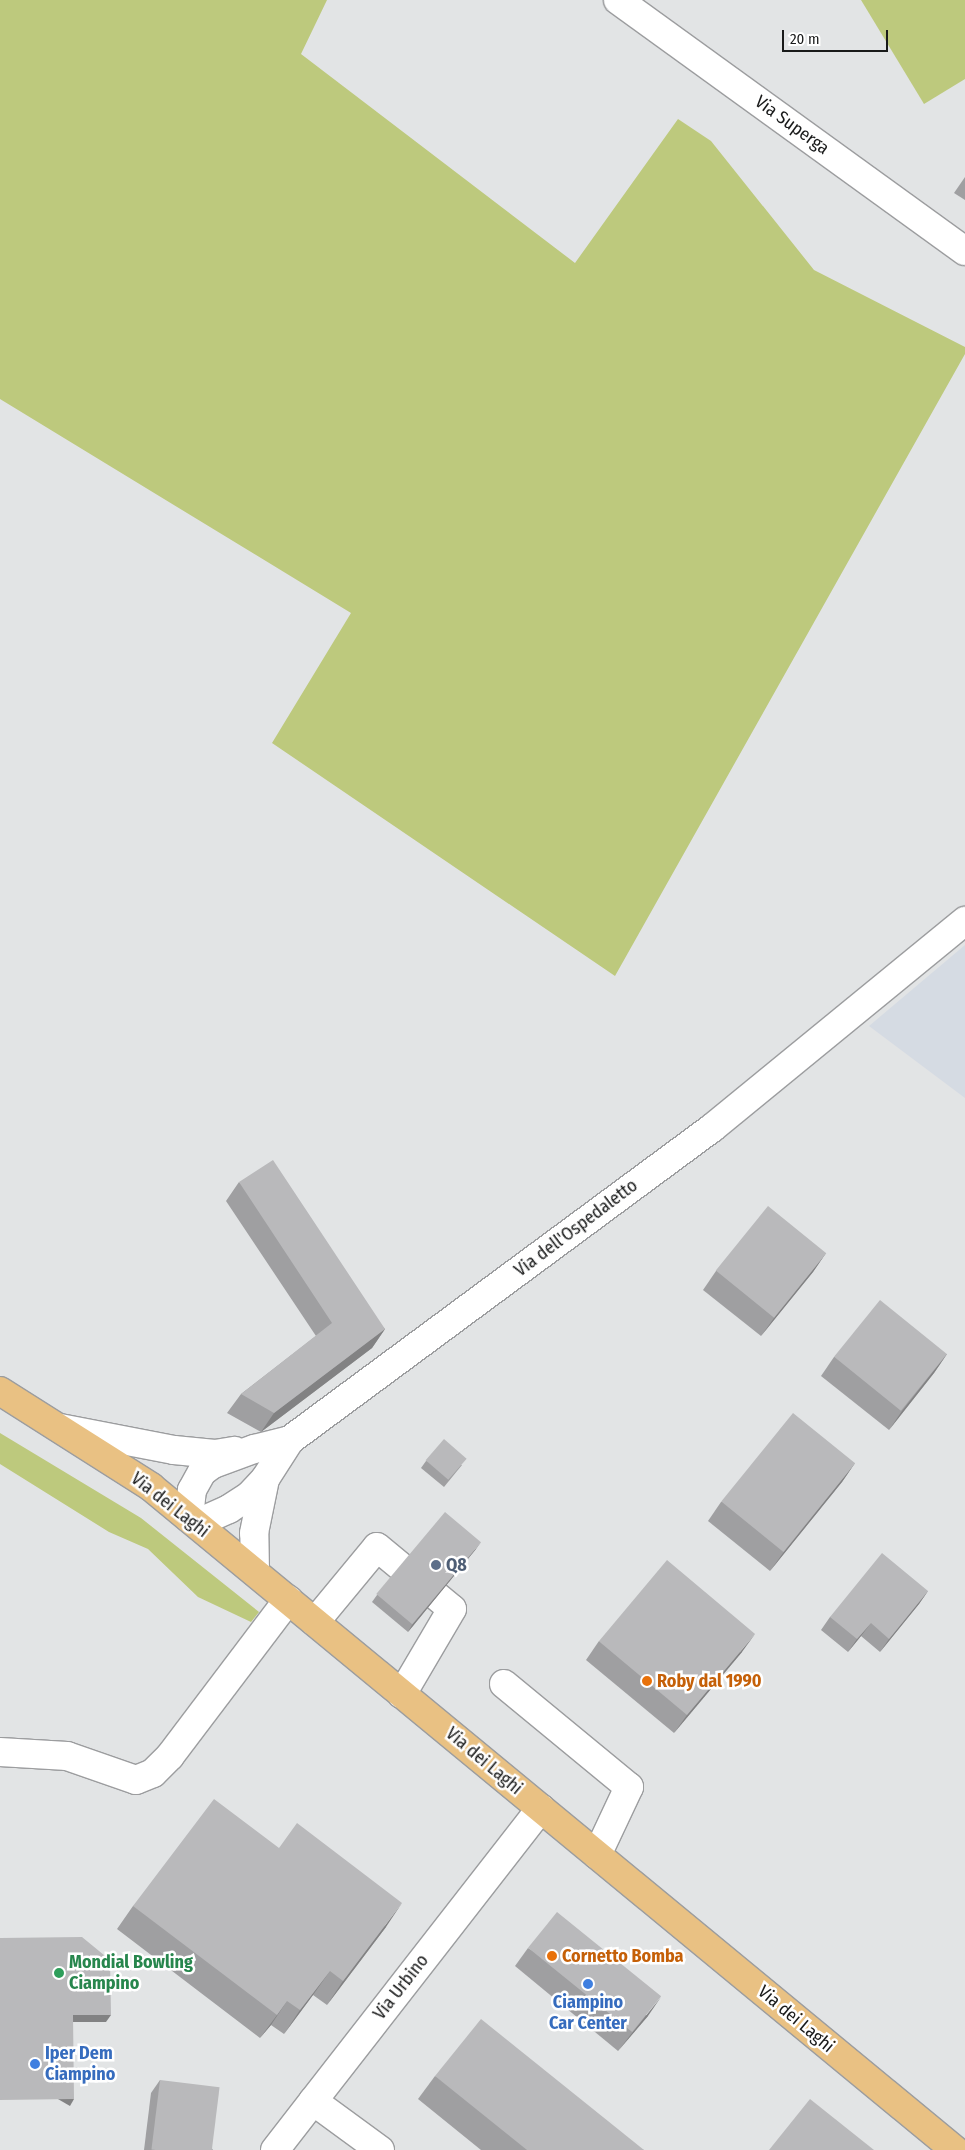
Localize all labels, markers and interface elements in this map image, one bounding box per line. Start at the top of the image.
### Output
scale bar [785,20,891,52]
text: 20 m [790,30,820,48]
street label: Via Superga [751,91,833,159]
street label: Via dell'Ospedaletto [510,1175,642,1281]
street label: Via dei Laghi [127,1468,213,1542]
place label: Q8 [446,1554,467,1576]
marker: Q8 [430,1559,442,1571]
place label: Roby dal 1990 [657,1670,762,1692]
marker: Roby dal 1990 [641,1675,653,1687]
street label: Via dei Laghi [441,1723,527,1799]
place label: Cornetto Bomba [562,1945,684,1967]
street label: Via Urbino [369,1950,433,2024]
marker: Cornetto Bomba [546,1950,558,1962]
place label: Mondial Bowling Ciampino [69,1952,193,1995]
marker: Mondial Bowling Ciampino [53,1967,65,1979]
marker: Ciampino Car Center [582,1978,594,1990]
street label: Via dei Laghi [753,1981,839,2057]
place label: Ciampino Car Center [549,1992,627,2035]
place label: Iper Dem Ciampino [45,2043,115,2086]
marker: Iper Dem Ciampino [29,2058,41,2070]

